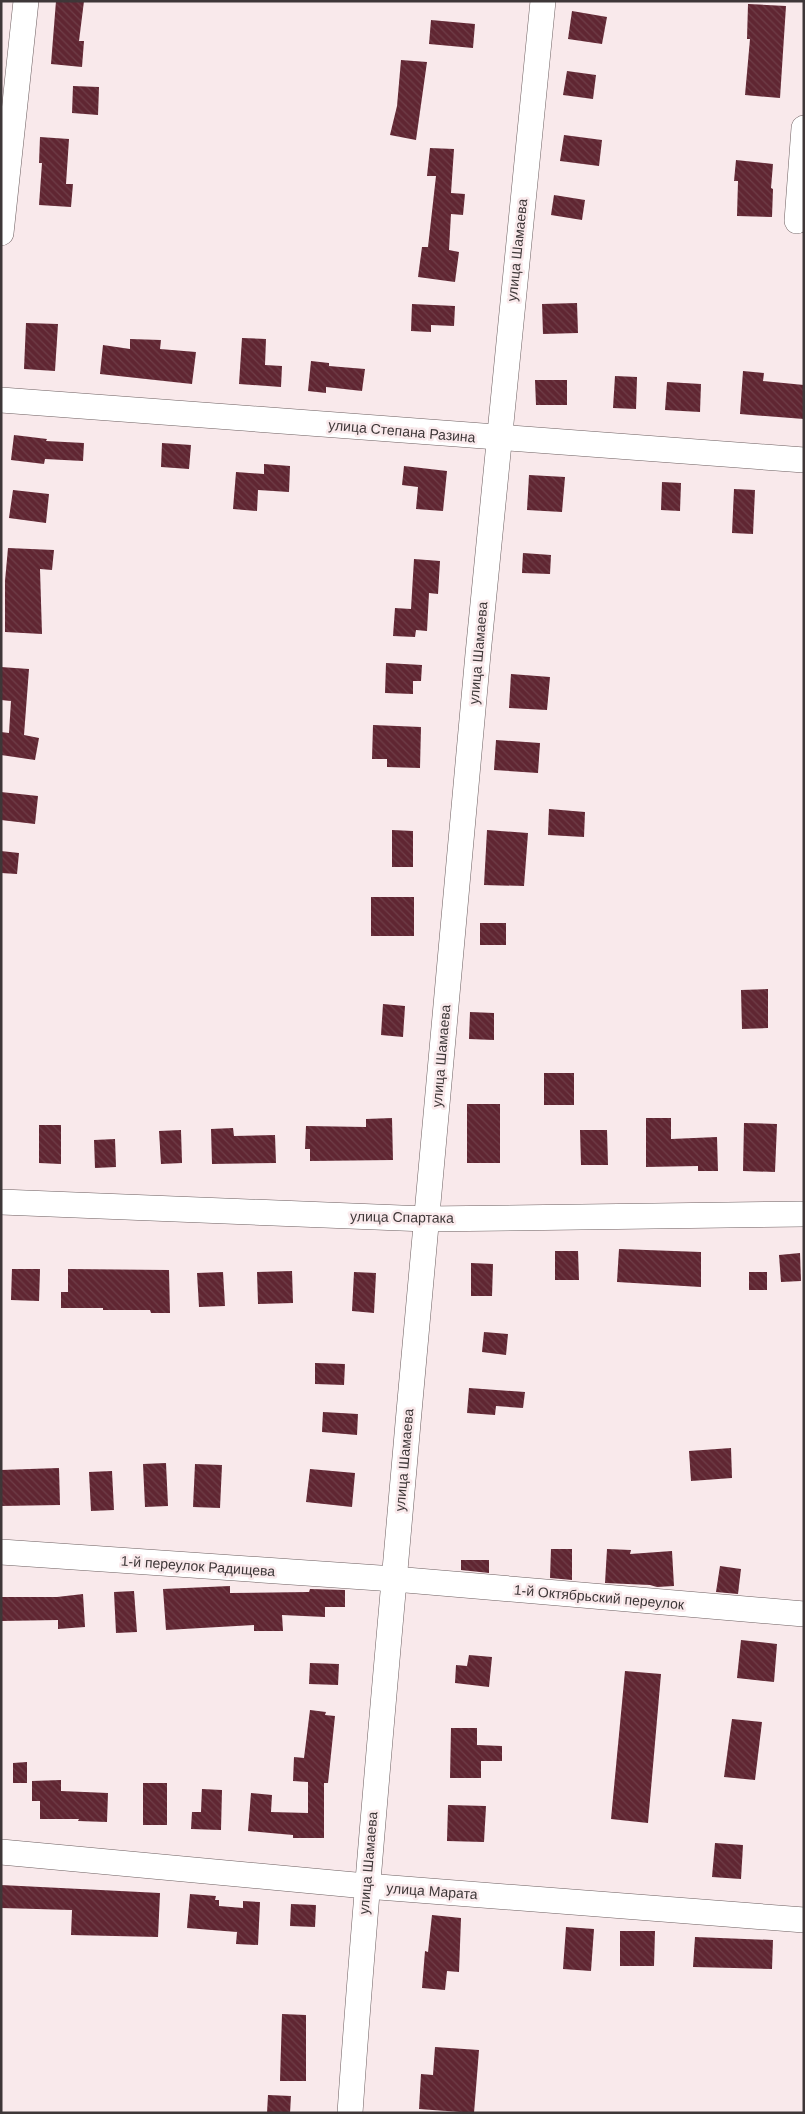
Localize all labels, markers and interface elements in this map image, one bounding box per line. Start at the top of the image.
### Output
street label: улица Шамаева [504,198,530,302]
street label: улица Степана Разина [328,417,476,445]
street label: улица Шамаева [466,601,490,705]
street label: улица Шамаева [429,1004,453,1108]
street label: улица Спартака [350,1208,454,1226]
street label: улица Шамаева [392,1408,416,1512]
street label: 1-й переулок Радищева [120,1553,276,1579]
street label: 1-й Октябрьский переулок [513,1582,686,1612]
street label: улица Шамаева [356,1811,380,1915]
street label: улица Марата [386,1880,478,1902]

